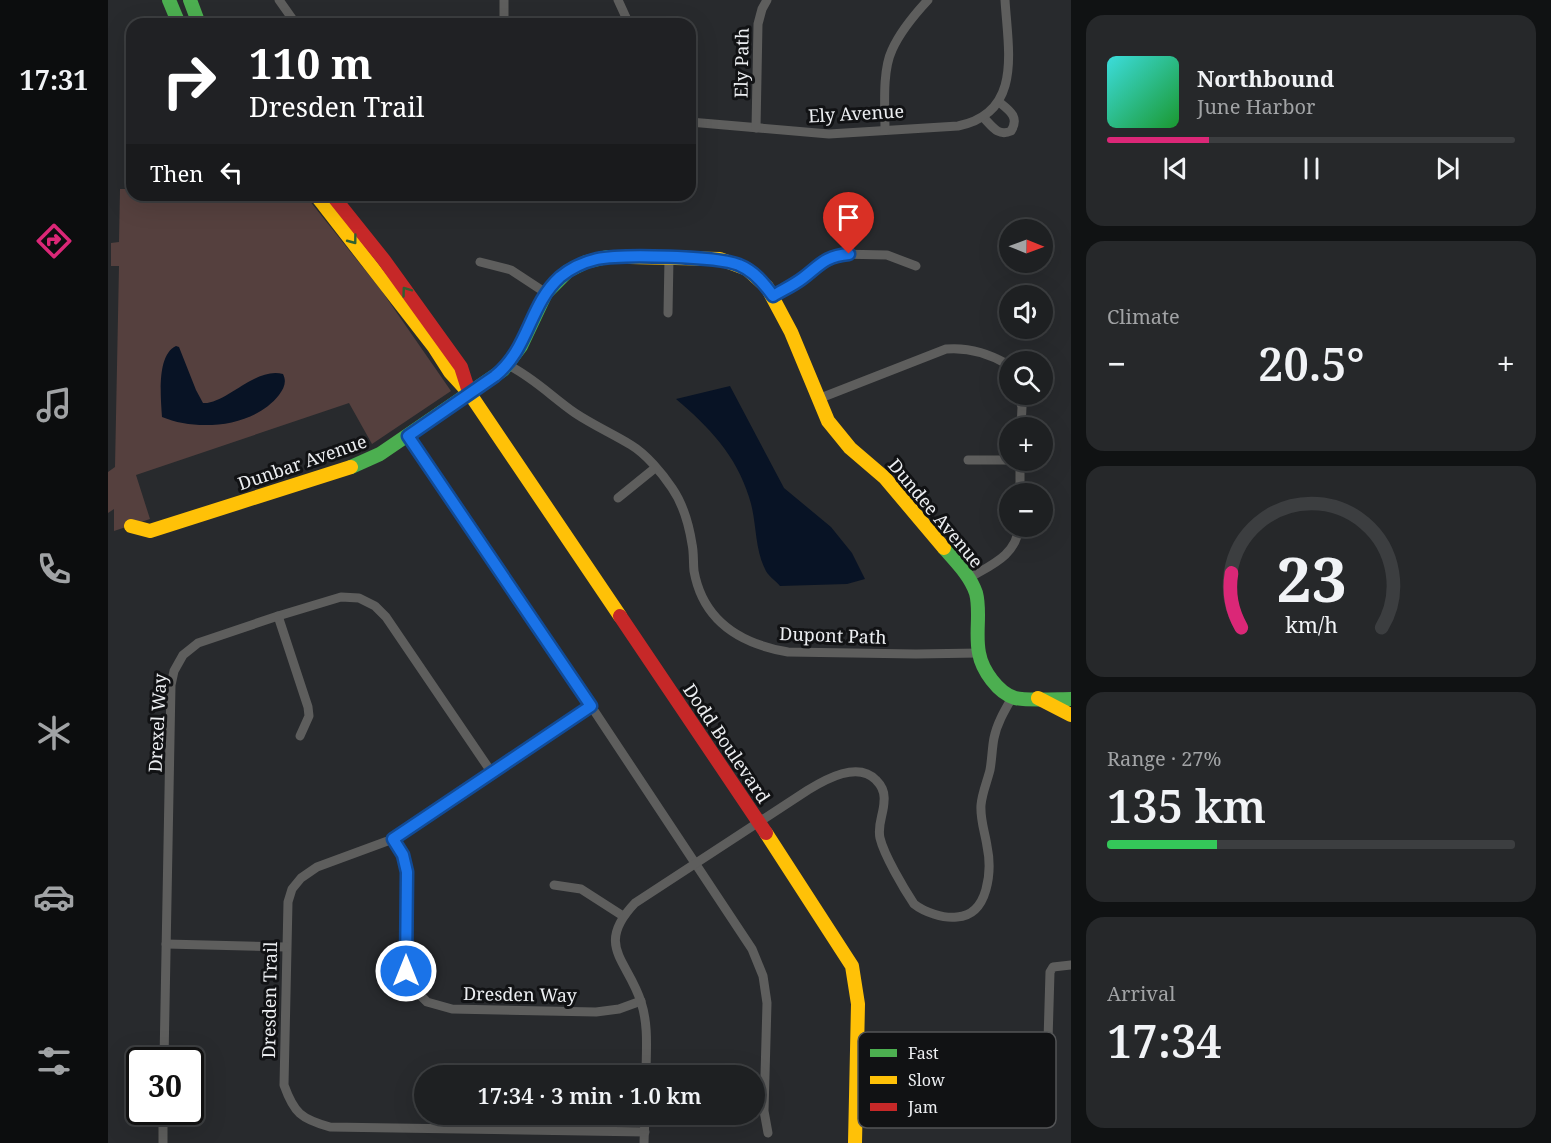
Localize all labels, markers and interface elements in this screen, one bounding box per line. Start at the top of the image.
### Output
street label: Ely Path [728,28,754,98]
text: 110 m [249,34,373,91]
icon: right [150,42,228,120]
text: 17:31 [19,61,89,98]
text: Northbound [1197,63,1334,93]
text: Dresden Trail [249,88,424,125]
text: June Harbor [1197,93,1315,120]
street label: Ely Avenue [807,99,905,127]
icon: previous [1159,152,1192,185]
icon: pause [1295,152,1328,185]
icon: next [1431,152,1464,185]
icon: left [215,156,248,189]
text: Then [150,158,203,188]
pin [823,192,874,254]
icon: arrive [832,201,865,234]
north arrow [999,219,1053,273]
map controls [999,219,1053,537]
icon: directions [33,220,75,262]
one-way arrow [345,234,356,245]
button: sound [999,285,1053,339]
one-way arrow [403,287,414,298]
text: Climate [1107,303,1180,330]
text: 20.5° [1258,333,1365,394]
text: − [1107,341,1126,386]
text: + [1497,341,1515,386]
button: search [999,351,1053,405]
icon: music [33,384,75,426]
button: + [999,417,1053,471]
street label: Dunbar Avenue [234,429,370,495]
street label: Dundee Avenue [883,453,989,573]
button: − [999,483,1053,537]
text: 23 [1276,536,1346,621]
icon: phone [33,548,75,590]
text: km/h [1285,611,1338,640]
street label: Dupont Path [779,621,887,649]
street label: Drexel Way [142,672,172,773]
street label: Dodd Boulevard [678,679,776,807]
icon: climate [33,712,75,754]
text: Range · 27% [1107,745,1221,772]
text: 135 km [1107,775,1266,836]
icon: car [33,876,75,918]
position arrow [374,939,438,1003]
street label: Dresden Trail [256,941,282,1059]
text: Arrival [1107,980,1175,1007]
street label: Dresden Way [463,981,578,1007]
text: 17:34 [1107,1010,1222,1071]
legend [858,1032,1056,1128]
icon: filters [33,1040,75,1082]
text: Fast [908,1042,939,1064]
speed limit sign: 30 [126,1047,204,1125]
text: Slow [908,1069,945,1091]
text: 17:34 · 3 min · 1.0 km [477,1080,702,1110]
text: Jam [907,1096,938,1118]

